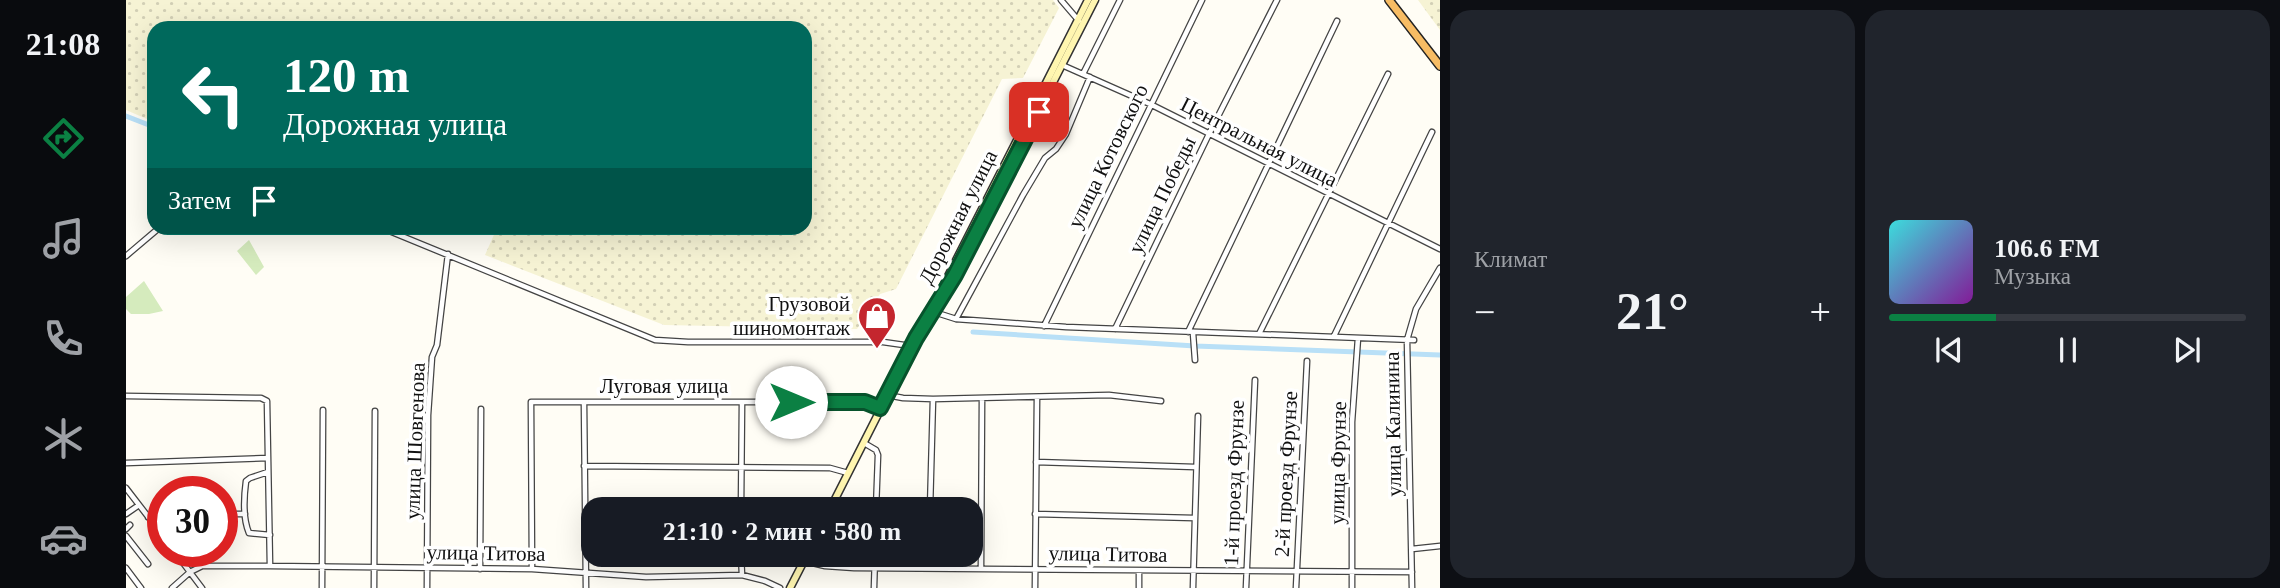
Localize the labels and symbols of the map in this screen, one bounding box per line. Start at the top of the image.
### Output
street label: улица Котовского [1063,80,1153,232]
pin [1009,82,1069,142]
street label: Центральная улица [1177,92,1342,192]
street label: улица Победы [1123,133,1201,257]
street label: Дорожная улица [914,145,1002,288]
place label: Грузовой шиномонтаж [733,292,850,340]
shop icon: Грузовой шиномонтаж [856,295,898,350]
street label: улица Калинина [1380,351,1406,497]
street label: улица Шовгенова [400,361,430,520]
position arrow [754,365,828,439]
street label: Луговая улица [600,374,729,398]
street label: 2-й проезд Фрунзе [1270,390,1302,558]
street label: 1-й проезд Фрунзе [1219,400,1249,566]
street label: улица Фрунзе [1325,401,1351,525]
speed limit sign: 30 [147,476,238,567]
street label: улица Титова [426,540,546,566]
street label: улица Титова [1048,541,1168,567]

